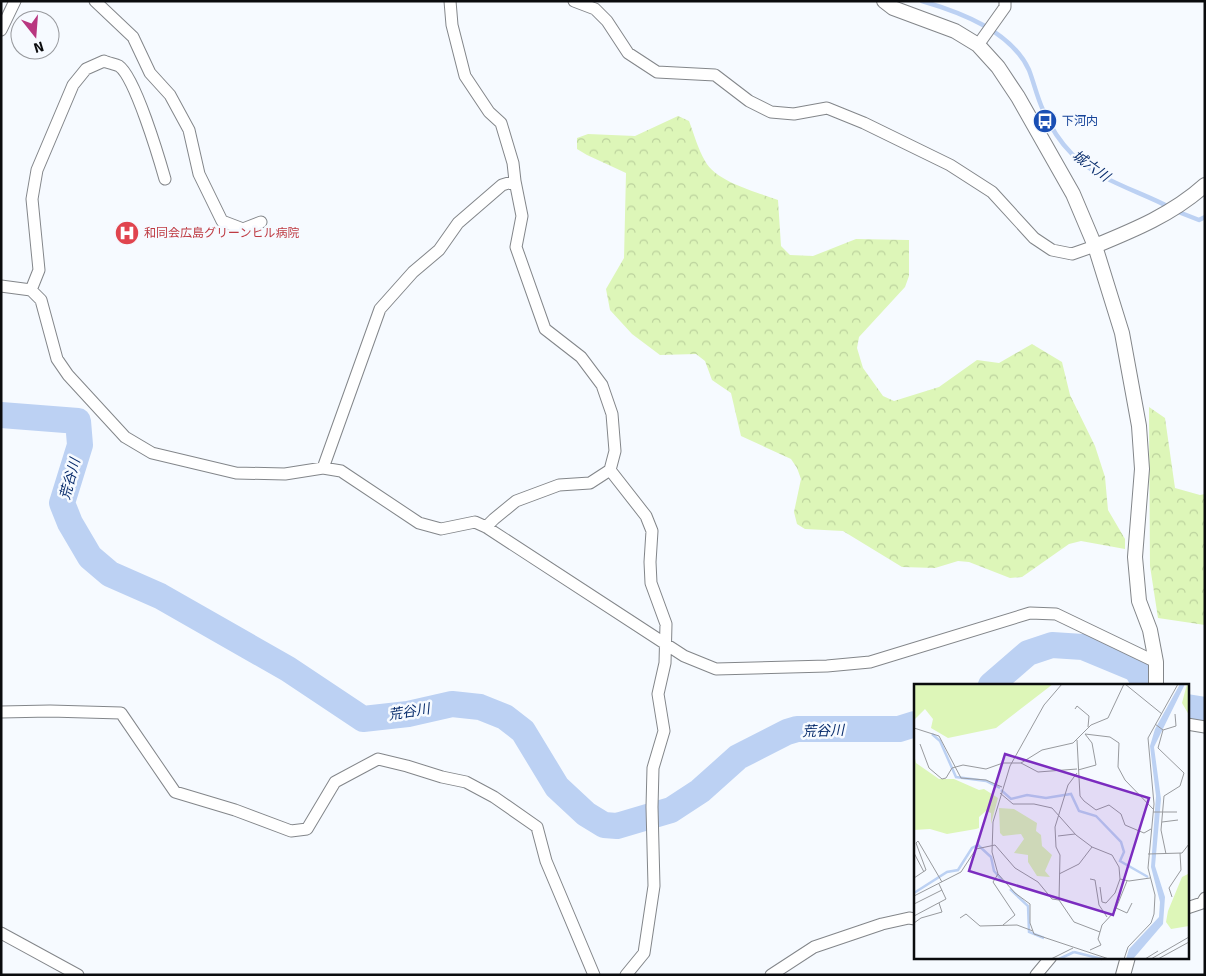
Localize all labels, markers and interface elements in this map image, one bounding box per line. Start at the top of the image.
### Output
north arrow [10,10,60,60]
text: N [32,37,46,57]
bus stop icon: 下河内 [1032,108,1058,134]
place label: 下河内 [1062,114,1098,129]
water label: 城六川 [1069,147,1115,186]
hospital icon: 和同会広島グリーンヒル病院 [114,220,140,246]
place label: 和同会広島グリーンヒル病院 [144,226,299,241]
water label: 荒谷川 [56,455,84,501]
inset map [914,684,1188,958]
water label: 荒谷川 [387,700,433,724]
water label: 荒谷川 [802,722,846,740]

